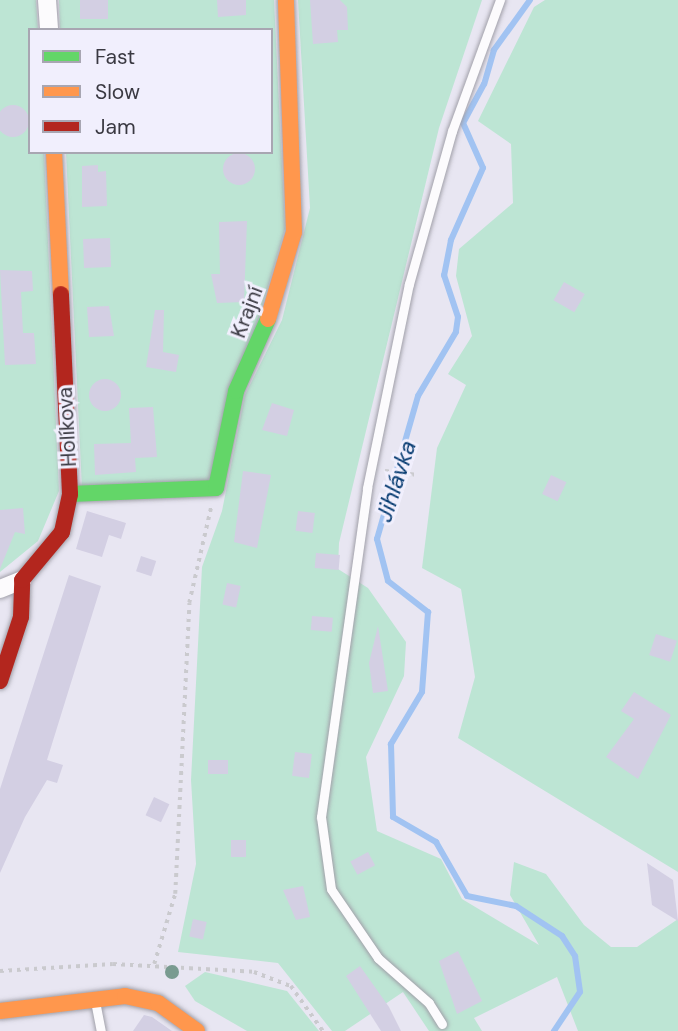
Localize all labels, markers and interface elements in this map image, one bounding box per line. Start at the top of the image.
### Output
legend [28,28,273,154]
text: Fast [95,43,135,71]
text: Slow [95,78,140,106]
text: Jam [95,113,136,141]
street label: Krajní [226,283,268,341]
street label: Holíkova [52,386,82,468]
water label: Jihlávka [370,437,422,525]

